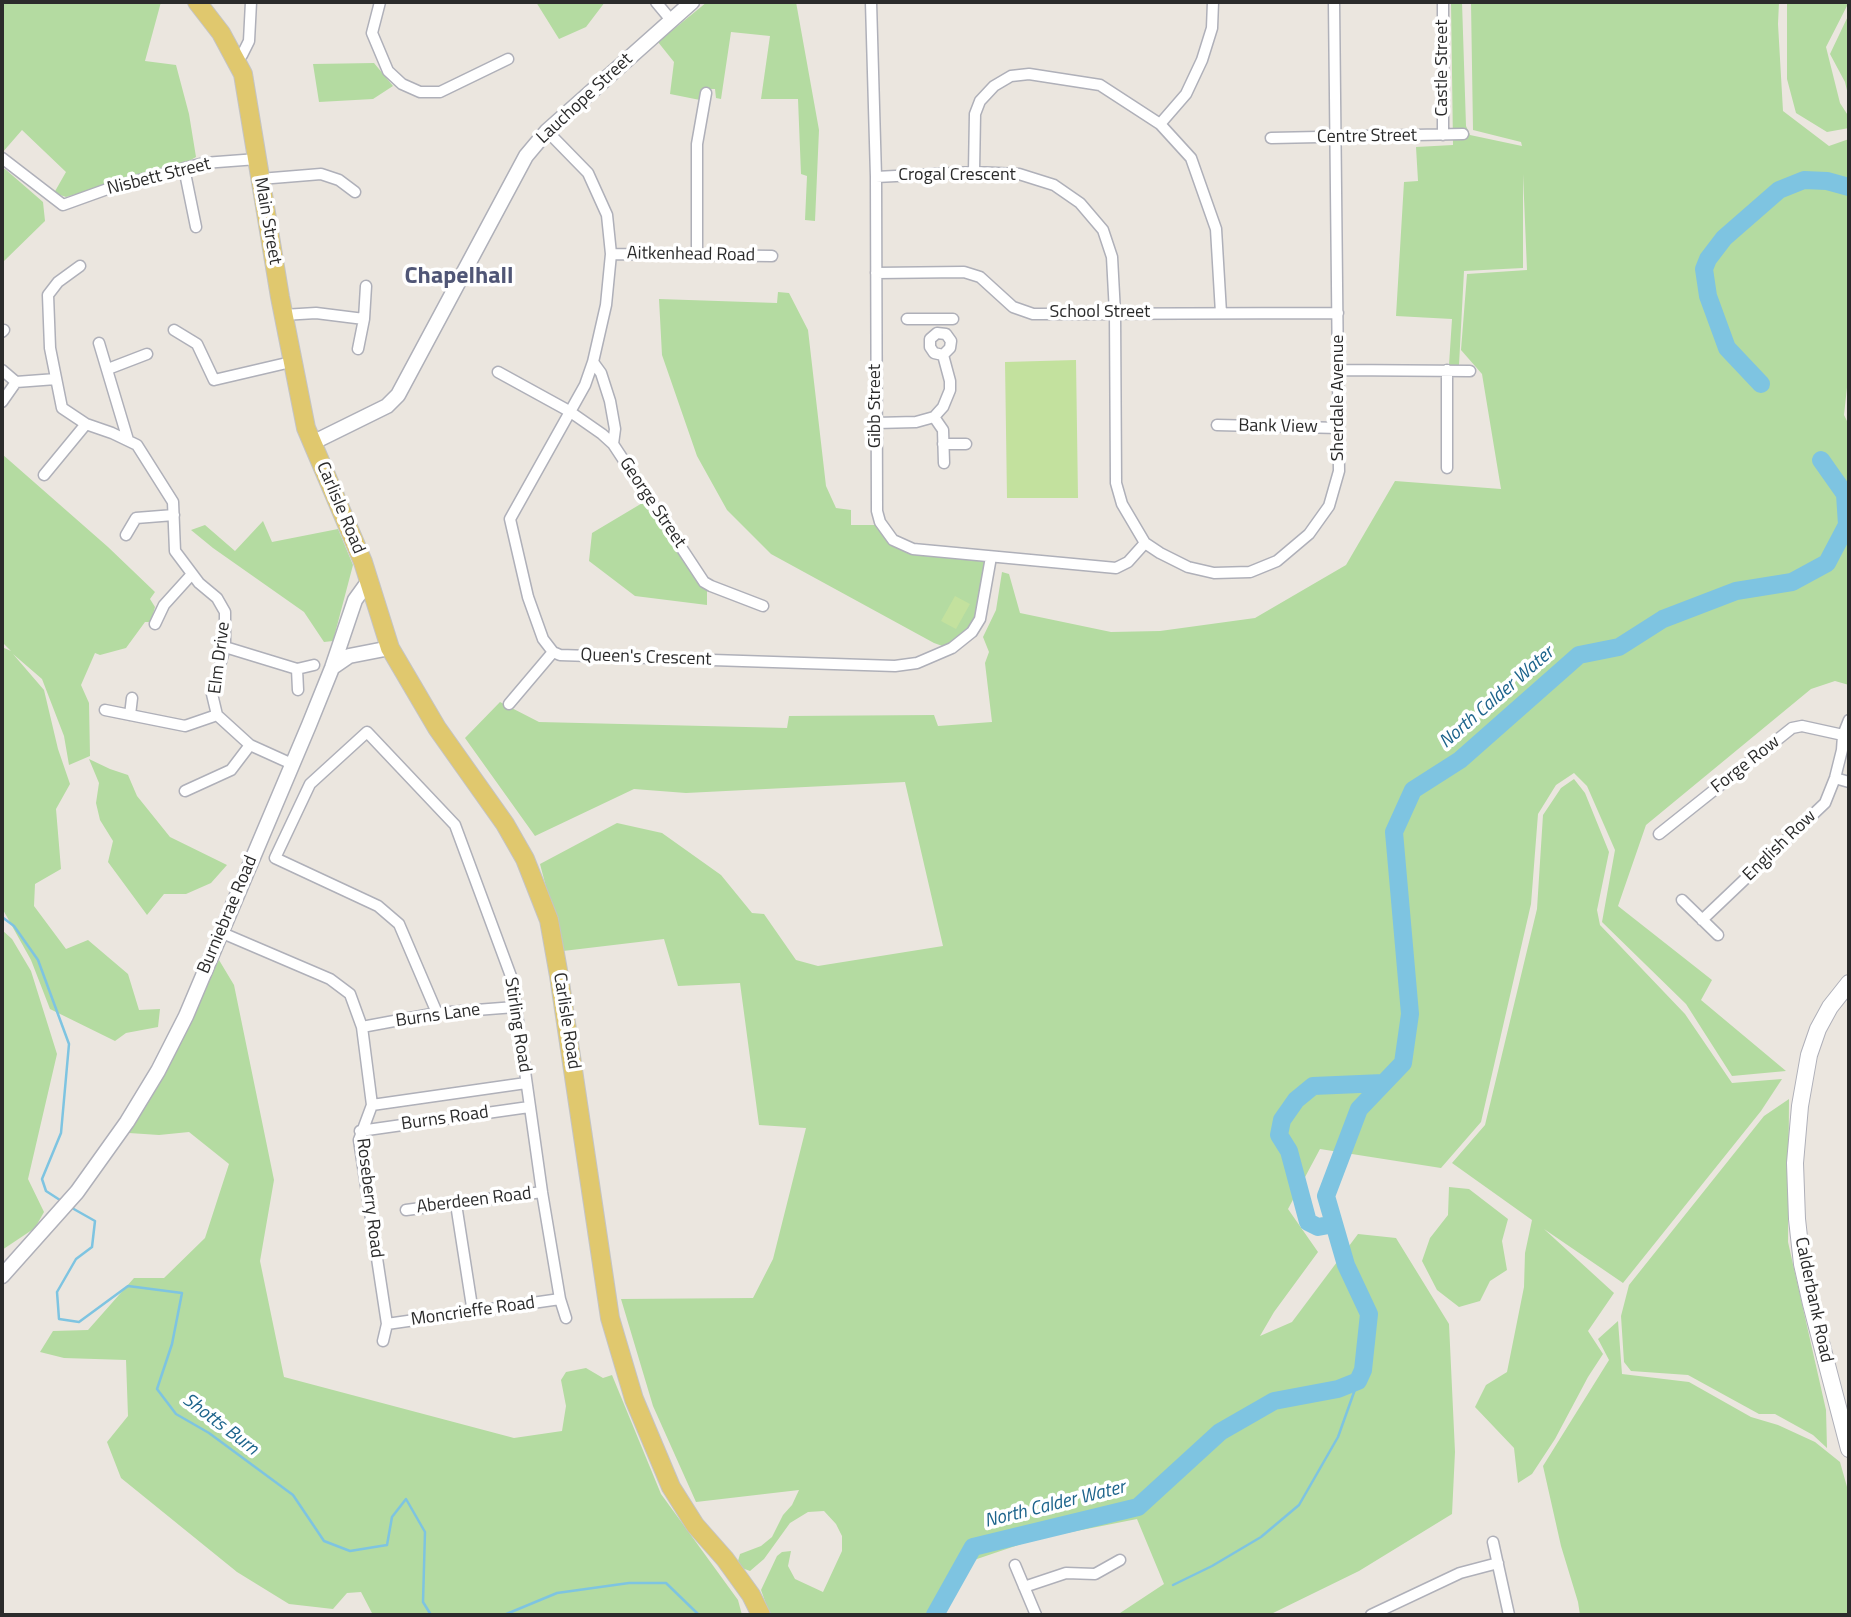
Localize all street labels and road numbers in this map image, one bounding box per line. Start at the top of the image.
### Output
street label: Castle Street [1432,19,1454,117]
street label: Lauchope Street [533,49,637,149]
street label: Centre Street [1317,125,1417,149]
street label: Nisbett Street [105,154,213,200]
street label: Crogal Crescent [898,165,1016,187]
street label: Main Street [249,176,285,266]
street label: Aitkenhead Road [627,243,755,267]
street label: School Street [1050,302,1150,324]
street label: Sherdale Avenue [1328,335,1350,461]
street label: Gibb Street [865,364,887,448]
street label: Bank View [1238,416,1318,438]
street label: George Street [614,454,690,552]
street label: Carlisle Road [311,459,369,557]
street label: Elm Drive [205,621,235,695]
street label: Queen's Crescent [580,645,712,671]
street label: Forge Row [1707,732,1785,798]
street label: English Row [1739,806,1821,886]
street label: Burniebrae Road [193,853,263,977]
street label: Carlisle Road [548,971,584,1071]
street label: Stirling Road [499,976,535,1074]
street label: Burns Lane [394,999,482,1033]
street label: Burns Road [400,1102,490,1136]
street label: Roseberry Road [351,1137,387,1259]
street label: Aberdeen Road [415,1183,533,1219]
street label: Calderbank Road [1789,1235,1837,1365]
street label: Moncrieffe Road [410,1293,536,1331]

